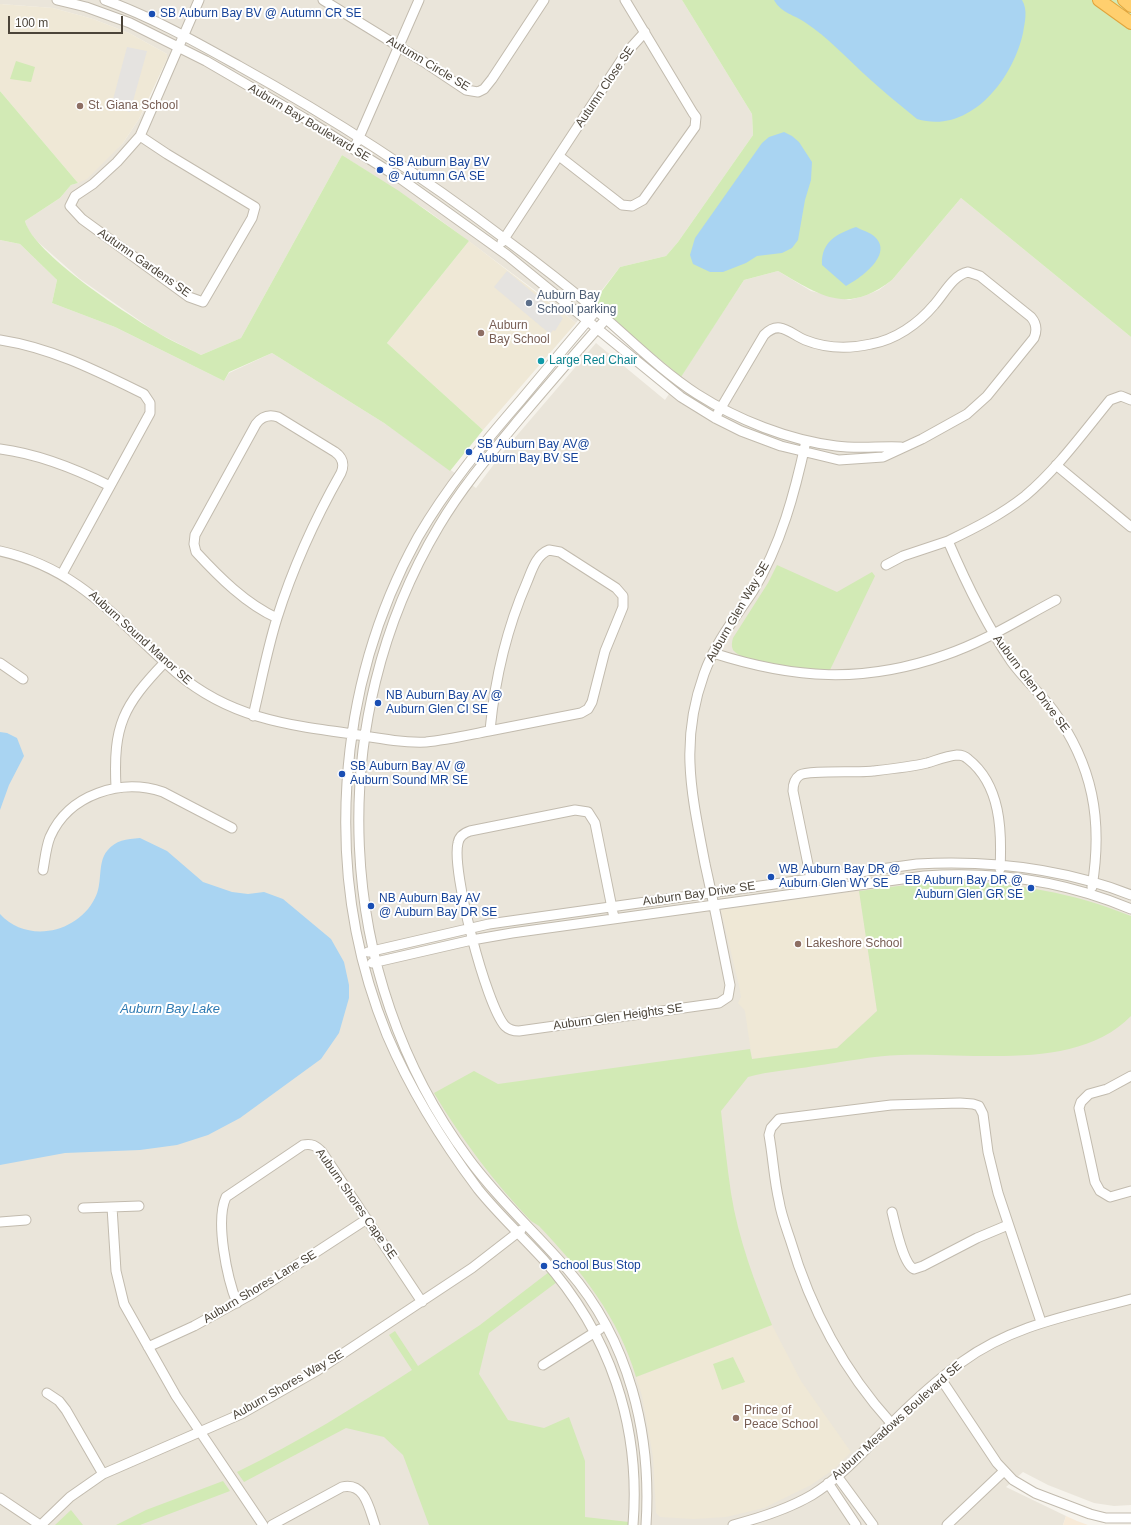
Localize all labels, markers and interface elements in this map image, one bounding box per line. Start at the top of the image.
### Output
place label: SB Auburn Bay BV @ Autumn CR SE [160,7,362,21]
scale bar [10,8,125,34]
marker: SB Auburn Bay BV @ Autumn CR SE [147,9,157,19]
text: 100 m [15,16,48,30]
street label: Autumn Circle SE [384,33,472,95]
street label: Autumn Close SE [573,44,637,130]
street label: Auburn Bay Boulevard SE [246,81,372,165]
place label: St. Giana School [88,99,178,113]
marker: St. Giana School [75,101,85,111]
place label: SB Auburn Bay BV @ Autumn GA SE [388,156,489,184]
marker: SB Auburn Bay BV @ Autumn GA SE [375,165,385,175]
street label: Autumn Gardens SE [95,226,193,300]
place label: Auburn Bay School parking [537,289,616,317]
marker: Auburn Bay School parking [524,298,534,308]
place label: Auburn Bay School [489,319,550,347]
marker: Auburn Bay School [476,328,486,338]
place label: Large Red Chair [549,354,637,368]
marker: Large Red Chair [536,356,546,366]
place label: SB Auburn Bay AV@ Auburn Bay BV SE [477,438,590,466]
marker: SB Auburn Bay AV@ Auburn Bay BV SE [464,447,474,457]
street label: Auburn Glen Way SE [703,559,773,665]
street label: Auburn Sound Manor SE [86,588,194,688]
street label: Auburn Glen Drive SE [990,633,1072,735]
place label: NB Auburn Bay AV @ Auburn Glen CI SE [386,689,503,717]
marker: NB Auburn Bay AV @ Auburn Glen CI SE [373,698,383,708]
place label: SB Auburn Bay AV @ Auburn Sound MR SE [350,760,468,788]
marker: SB Auburn Bay AV @ Auburn Sound MR SE [337,769,347,779]
place label: WB Auburn Bay DR @ Auburn Glen WY SE [779,863,901,891]
marker: WB Auburn Bay DR @ Auburn Glen WY SE [766,872,776,882]
place label: EB Auburn Bay DR @ Auburn Glen GR SE [905,874,1023,902]
street label: Auburn Bay Drive SE [642,879,756,909]
marker: EB Auburn Bay DR @ Auburn Glen GR SE [1026,883,1036,893]
place label: NB Auburn Bay AV @ Auburn Bay DR SE [379,892,497,920]
marker: NB Auburn Bay AV @ Auburn Bay DR SE [366,901,376,911]
place label: Lakeshore School [806,937,902,951]
marker: Lakeshore School [793,939,803,949]
water label: Auburn Bay Lake [120,1001,220,1017]
street label: Auburn Glen Heights SE [552,1001,684,1033]
street label: Auburn Shores Cape SE [312,1146,400,1262]
street label: Auburn Shores Lane SE [201,1247,319,1327]
place label: School Bus Stop [552,1259,641,1273]
marker: School Bus Stop [539,1261,549,1271]
street label: Auburn Shores Way SE [230,1347,346,1423]
street label: Auburn Meadows Boulevard SE [829,1359,965,1483]
place label: Prince of Peace School [744,1404,818,1432]
marker: Prince of Peace School [731,1413,741,1423]

